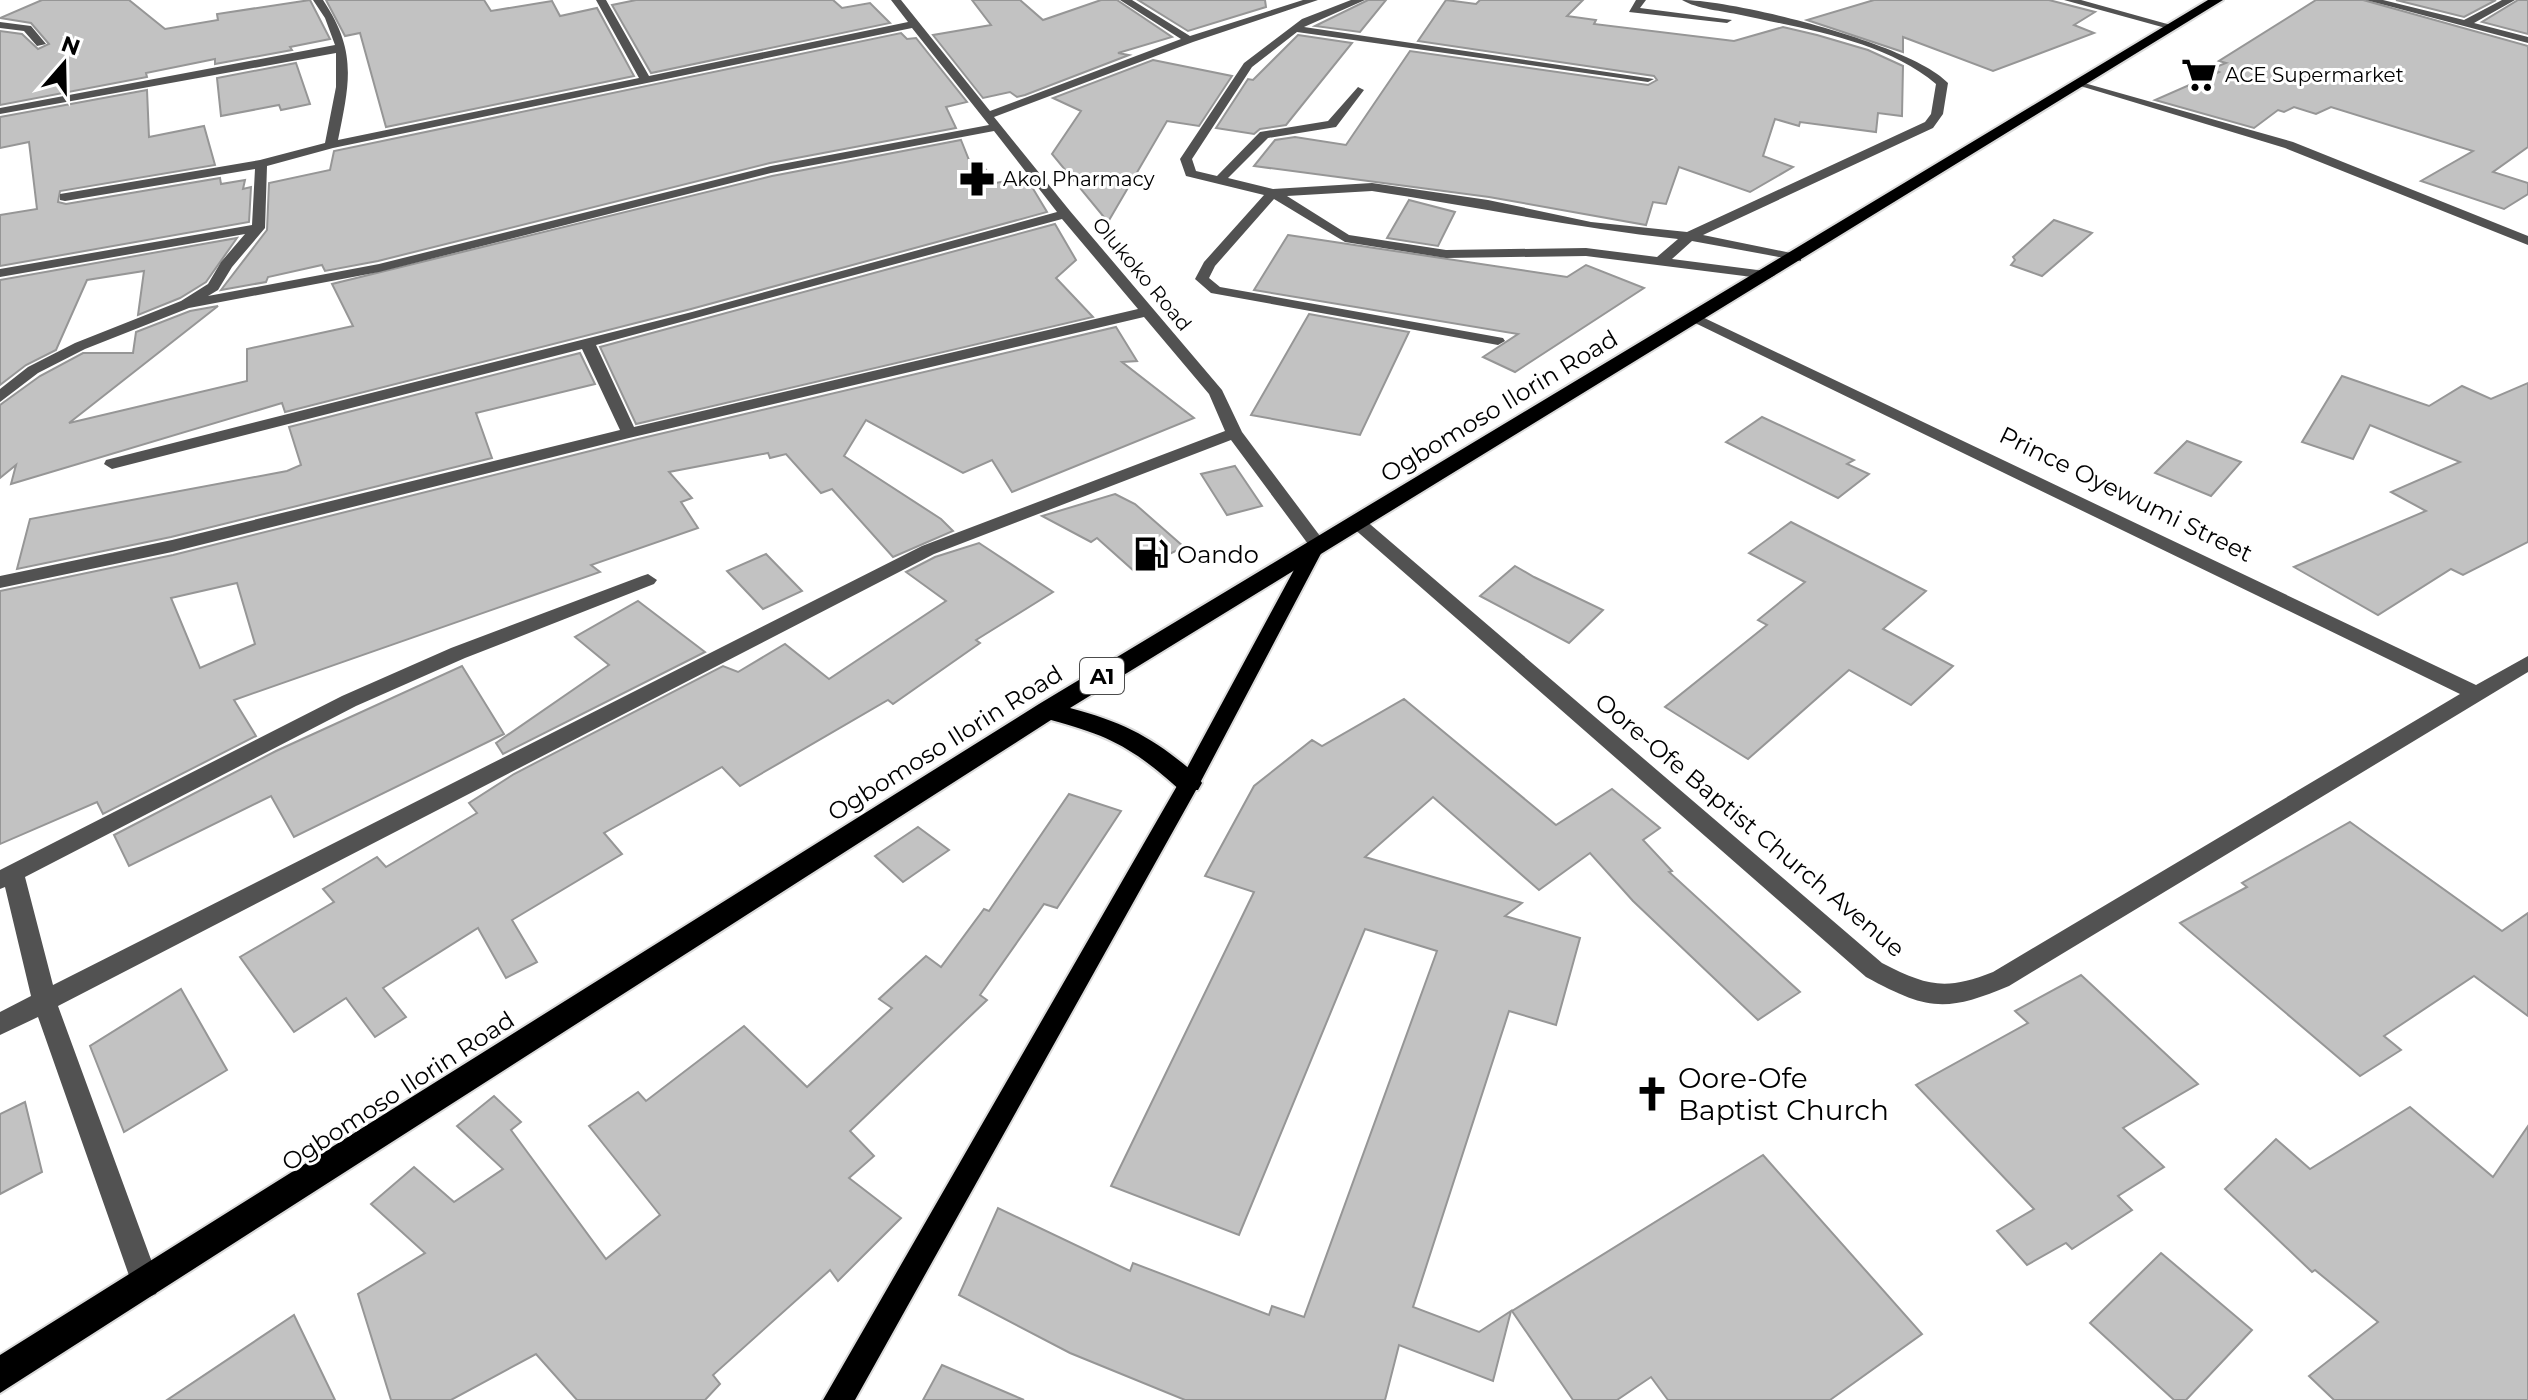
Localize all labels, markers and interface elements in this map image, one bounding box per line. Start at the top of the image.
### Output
north arrow [24,24,104,104]
text: N [58,30,84,61]
supermarket icon: ACE Supermarket [2180,56,2218,94]
place label: ACE Supermarket [2225,63,2404,87]
pharmacy icon: Akol Pharmacy [958,160,996,198]
place label: Akol Pharmacy [1003,167,1155,191]
street label: Olukoko Road [1087,212,1197,336]
street label: Ogbomoso Ilorin Road [1375,324,1623,488]
street label: Prince Oyewumi Street [1995,420,2257,568]
fuel station icon: Oando [1132,535,1170,573]
place label: Oando [1177,540,1259,569]
road number: A1 [1080,658,1124,694]
street label: Ogbomoso Ilorin Road [822,659,1068,827]
street label: Oore-Ofe Baptist Church Avenue [1589,687,1911,963]
street label: Ogbomoso Ilorin Road [276,1005,520,1177]
place label: Oore-Ofe Baptist Church [1678,1061,1889,1127]
church icon: Oore-Ofe Baptist Church [1633,1075,1671,1113]

